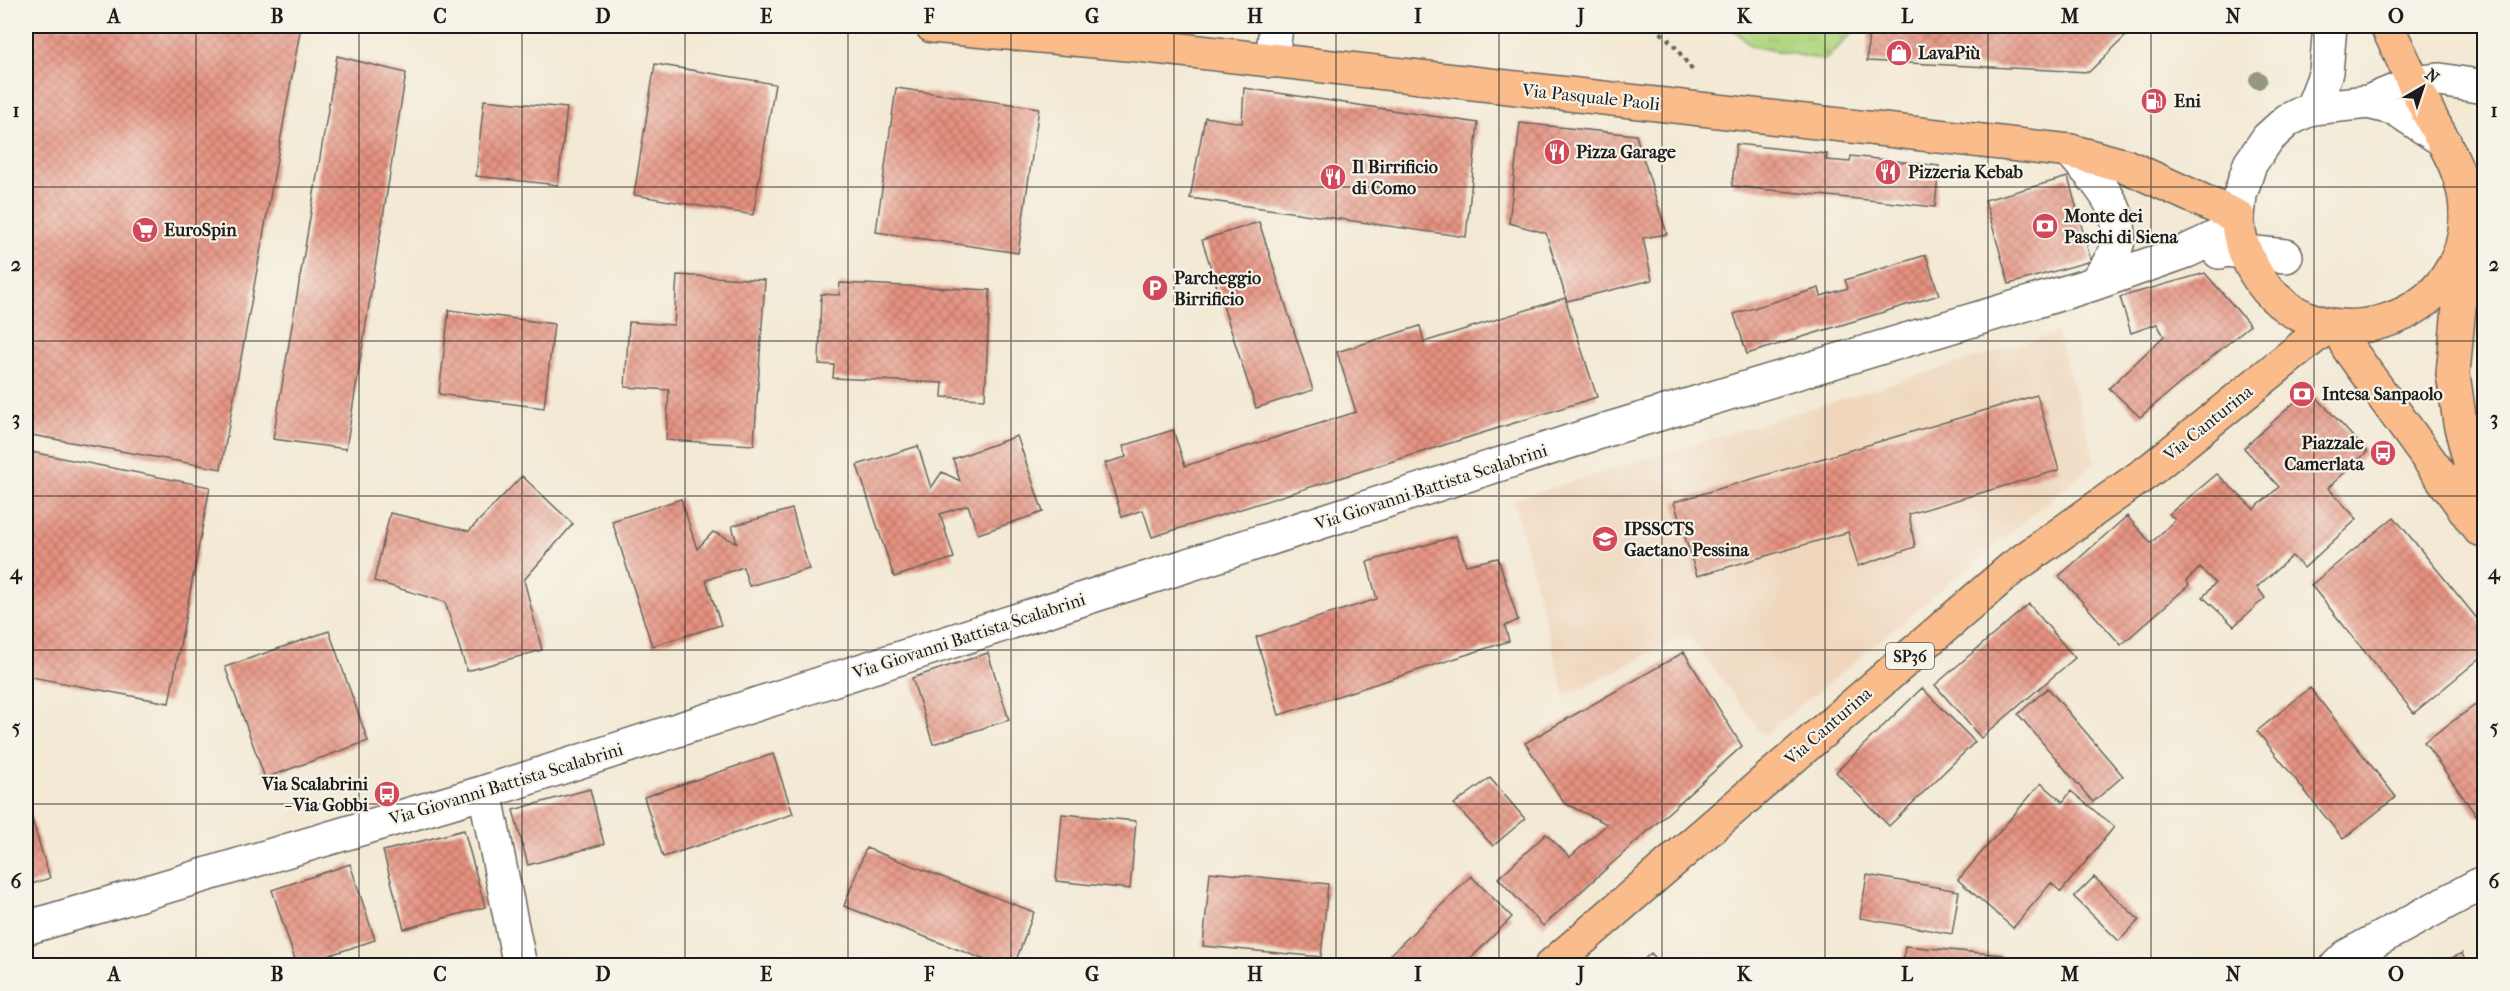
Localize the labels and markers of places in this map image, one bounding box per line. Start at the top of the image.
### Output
shop icon: LavaPiù [1884,38,1914,68]
place label: LavaPiù [1918,43,1981,64]
fuel station icon: Eni [2139,86,2169,116]
place label: Eni [2174,91,2201,112]
restaurant icon: Pizza Garage [1542,137,1572,167]
place label: Pizza Garage [1576,142,1676,163]
place label: Il Birrificio di Como [1352,157,1438,199]
restaurant icon: Pizzeria Kebab [1873,157,1903,187]
restaurant icon: Il Birrificio di Como [1318,162,1348,192]
place label: Pizzeria Kebab [1908,162,2024,183]
place label: Monte dei Paschi di Siena [2063,206,2179,248]
bank icon: Monte dei Paschi di Siena [2030,211,2060,241]
supermarket icon: EuroSpin [130,215,160,245]
place label: EuroSpin [164,220,237,241]
place label: Parcheggio Birrificio [1174,268,1261,310]
parking icon: Parcheggio Birrificio [1140,273,1170,303]
bank icon: Intesa Sanpaolo [2287,379,2317,409]
place label: Intesa Sanpaolo [2322,384,2443,405]
place label: Piazzale Camerlata [2284,433,2365,475]
bus stop icon: Piazzale Camerlata [2368,438,2398,468]
place label: IPSSCTS Gaetano Pessina [1624,519,1749,561]
school or university icon: IPSSCTS Gaetano Pessina [1590,524,1620,554]
place label: Via Scalabrini - Via Gobbi [261,774,369,816]
bus stop icon: Via Scalabrini - Via Gobbi [372,779,402,809]

